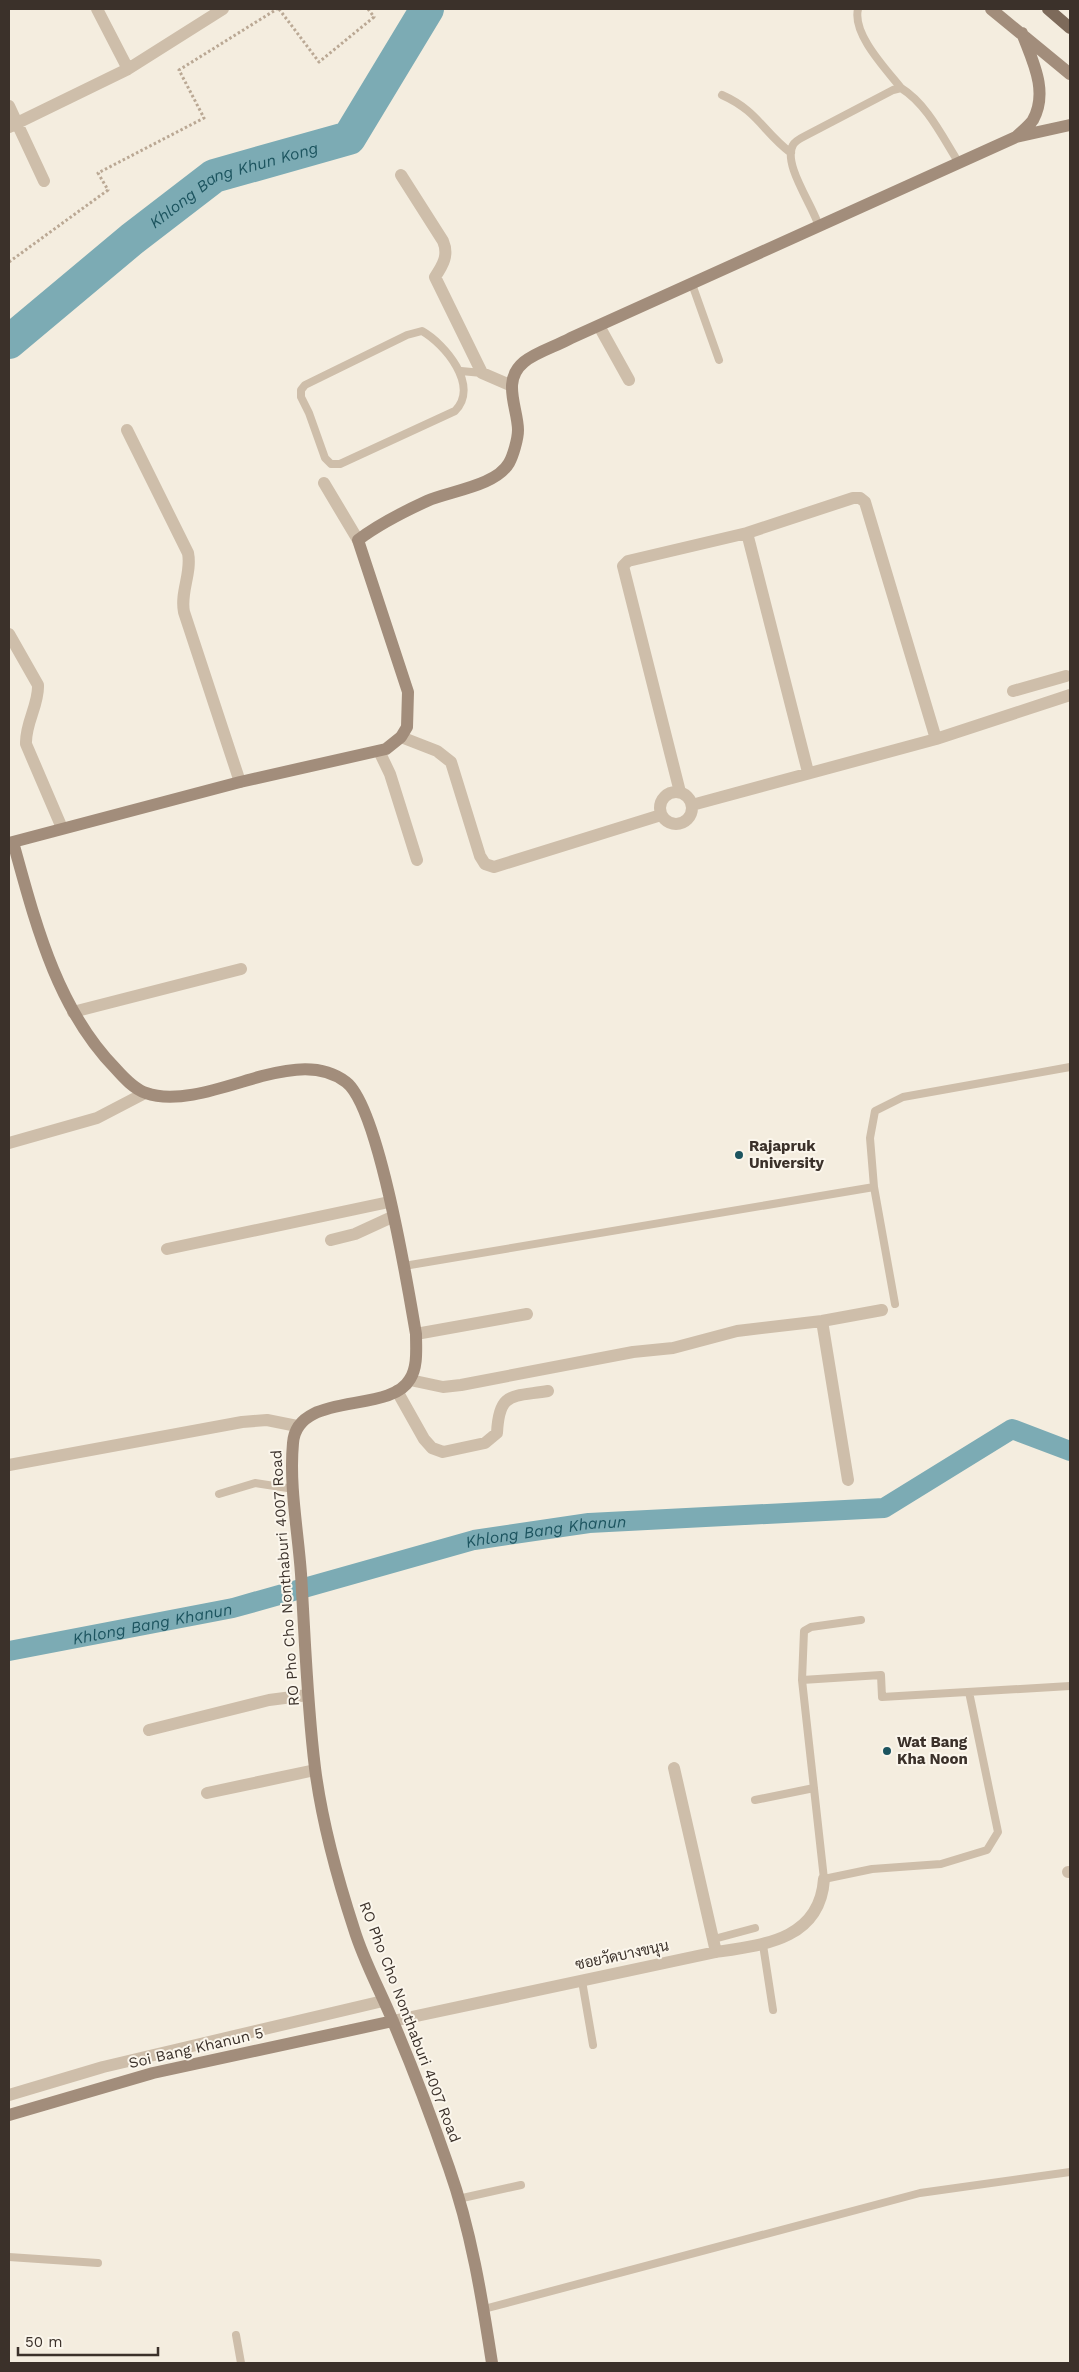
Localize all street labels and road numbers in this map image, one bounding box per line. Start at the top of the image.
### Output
street label: RO Pho Cho Nonthaburi 4007 Road [267,1449,303,1707]
street label: RO Pho Cho Nonthaburi 4007 Road [356,1899,464,2145]
street label: ซอยวัดบางขนุน [574,1936,671,1976]
street label: Soi Bang Khanun 5 [127,2024,265,2072]

